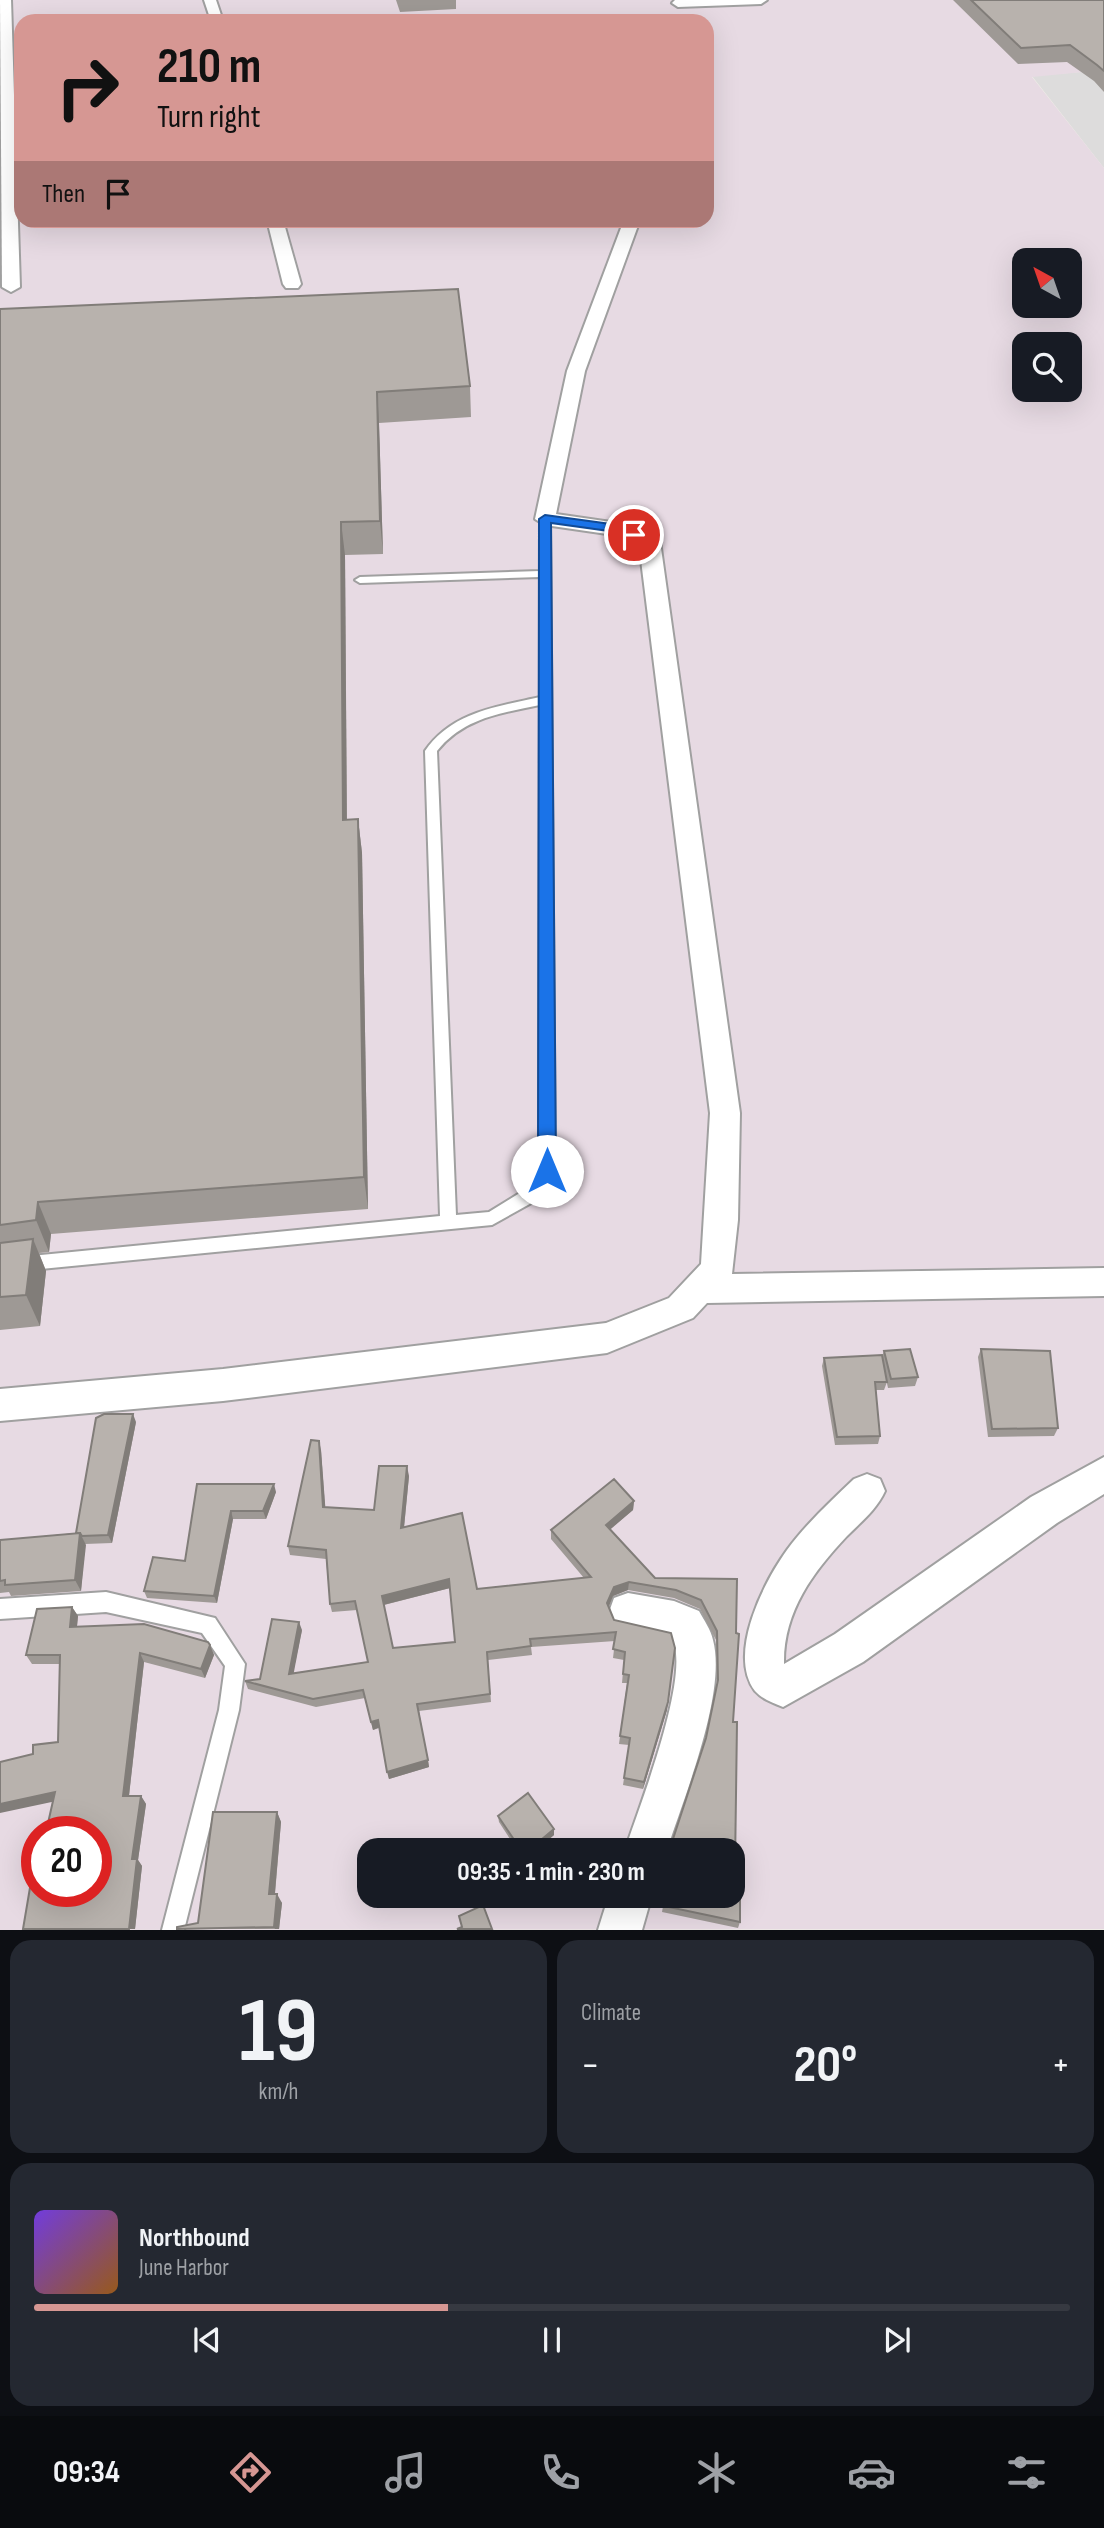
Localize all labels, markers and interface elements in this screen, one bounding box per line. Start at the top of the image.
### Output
text: 210 m [157,38,261,97]
icon: right [42,42,133,133]
text: Turn right [157,98,261,137]
icon: arrive [99,175,137,213]
text: Then [42,179,85,210]
north arrow [1012,248,1082,318]
map controls [1012,248,1082,402]
button: search [1012,332,1082,402]
pin [604,505,664,565]
icon: arrive [615,516,653,554]
position arrow [510,1134,584,1208]
speed limit sign: 20 [21,1816,112,1907]
text: 09:35 · 1 min · 230 m [457,1857,645,1888]
text: 19 [239,1978,318,2087]
text: Climate [581,1999,641,2027]
text: 20° [794,2034,857,2097]
text: − [581,2043,600,2088]
text: + [1051,2043,1070,2088]
text: km/h [259,2078,298,2106]
text: Northbound [139,2223,250,2254]
text: June Harbor [139,2254,229,2282]
icon: previous [188,2321,226,2359]
icon: pause [533,2321,571,2359]
icon: next [878,2321,916,2359]
icon: directions [226,2448,275,2497]
icon: music [381,2448,430,2497]
icon: phone [536,2448,585,2497]
icon: climate [692,2448,741,2497]
icon: car [847,2448,896,2497]
icon: filters [1002,2448,1051,2497]
text: 09:34 [53,2453,120,2492]

